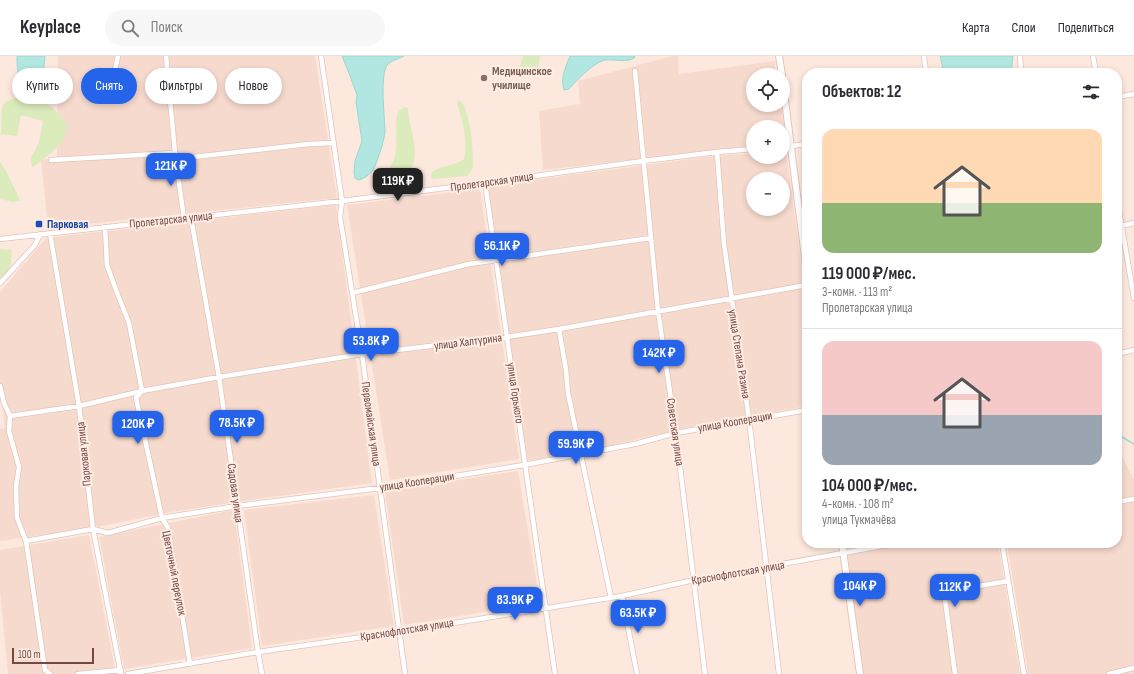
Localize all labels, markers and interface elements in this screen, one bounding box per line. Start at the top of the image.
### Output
search box [105,10,385,46]
text: Keyplace [20,16,81,39]
icon: search [119,17,141,39]
text: Поиск [151,18,183,37]
text: Карта [962,19,990,36]
text: Слои [1012,19,1036,36]
text: Поделиться [1058,19,1114,36]
place label: Медицинское училище [492,64,552,93]
chip: Купить [12,68,73,104]
chip: Снять [81,68,137,104]
chip: Фильтры [145,68,217,104]
chip: Новое [225,68,282,104]
map controls [746,68,790,216]
button: locate [746,68,790,112]
marker: Медицинское училище [479,73,489,83]
icon: filters [1080,81,1102,103]
text: Объектов: 12 [822,82,901,102]
button: + [746,120,790,164]
pin: 121K ₽ [138,153,204,187]
icon: home [926,155,998,227]
text: 121K ₽ [155,158,187,174]
pin: 119K ₽ [365,168,431,202]
street label: Пролетарская улица [450,169,535,195]
button: − [746,172,790,216]
text: 119K ₽ [382,173,414,189]
street label: Пролетарская улица [129,208,214,232]
place label: Парковая [47,217,88,232]
marker: Парковая [34,219,44,229]
pin: 56.1K ₽ [465,233,539,267]
text: 56.1K ₽ [484,238,520,254]
text: 119 000 ₽/мес. [822,264,916,284]
text: 3-комн. · 113 m² [822,284,892,300]
text: Пролетарская улица [822,300,913,316]
street label: улица Степана Разина [725,308,754,400]
pin: 53.8K ₽ [334,328,408,362]
street label: улица Халтурина [433,330,503,354]
text: 53.8K ₽ [353,333,389,349]
pin: 142K ₽ [626,340,692,374]
text: 142K ₽ [643,345,675,361]
street label: улица Горького [503,361,527,425]
icon: home [926,367,998,439]
street label: Первомайская улица [358,381,384,468]
street label: Советская улица [663,397,687,467]
street label: улица Кооперации [697,408,773,436]
pin: 78.5K ₽ [200,410,274,444]
pin: 120K ₽ [105,411,171,445]
text: 78.5K ₽ [219,415,255,431]
text: 120K ₽ [121,416,155,432]
street label: Парковая улица [73,421,95,487]
pin: 59.9K ₽ [539,431,613,465]
text: 59.9K ₽ [558,436,594,452]
street label: Садовая улица [223,462,247,524]
street label: улица Кооперации [379,469,455,495]
text: 104 000 ₽/мес. [822,476,917,496]
text: 4-комн. · 108 m² [822,496,894,512]
text: улица Тукмачёва [822,512,896,528]
street label: Цветочный переулок [158,529,190,617]
street label: Краснофлотская улица [690,557,786,589]
pin: 104K ₽ [827,573,893,607]
pin: 112K ₽ [922,574,988,608]
text: 104K ₽ [843,578,877,594]
text: 112K ₽ [939,579,971,595]
pin: 83.9K ₽ [478,587,552,621]
text: 83.9K ₽ [497,592,533,608]
pin: 63.5K ₽ [601,600,675,634]
text: 63.5K ₽ [620,605,656,621]
street label: Краснофлотская улица [359,615,455,645]
scale bar [12,646,94,665]
text: 100 m [18,648,40,661]

